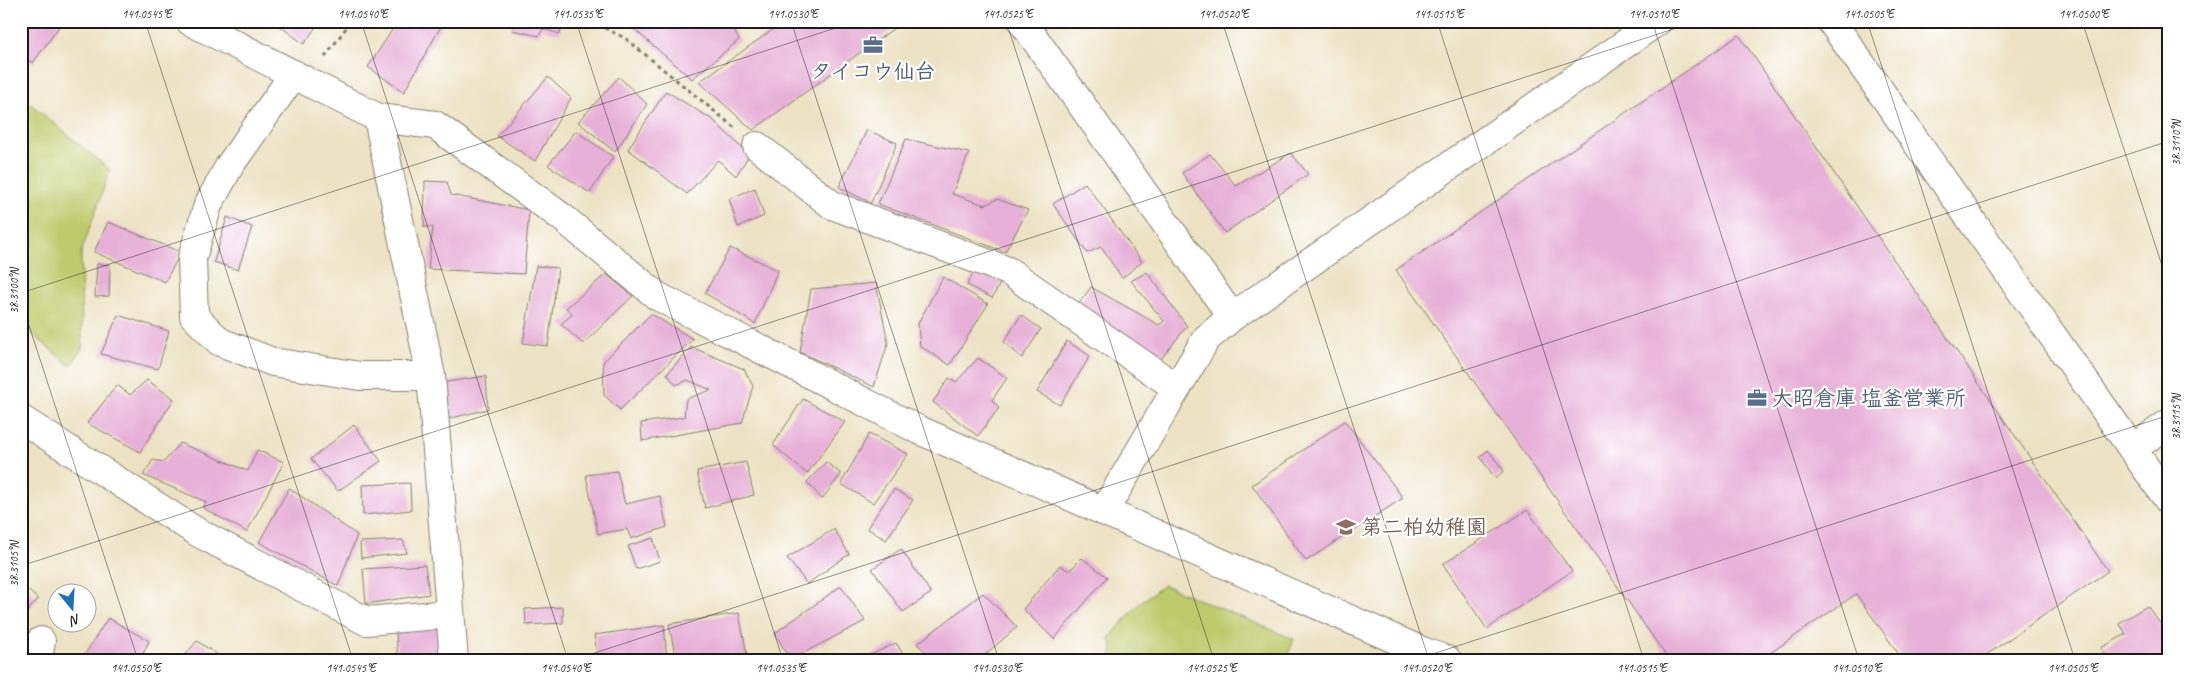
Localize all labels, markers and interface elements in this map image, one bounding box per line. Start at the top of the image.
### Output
text: 141.0545°E [122,6,174,22]
text: 141.0540°E [338,6,390,22]
text: 141.0535°E [553,6,605,22]
text: 141.0530°E [768,6,820,22]
text: 141.0525°E [983,6,1035,22]
text: 141.0520°E [1199,6,1251,22]
text: 141.0515°E [1414,6,1466,22]
text: 141.0510°E [1629,6,1681,22]
text: 141.0505°E [1844,6,1896,22]
text: 141.0500°E [2059,6,2111,22]
office icon: タイコウ仙台 [862,34,884,56]
place label: タイコウ仙台 [810,58,936,84]
text: 38.3110°N [2168,119,2184,166]
text: 38.3100°N [6,267,22,314]
place label: 大昭倉庫 塩釜営業所 [1772,385,1966,411]
office icon: 大昭倉庫 塩釜営業所 [1746,387,1768,409]
text: 38.3115°N [2168,393,2184,440]
place label: 第二柏幼稚園 [1361,514,1487,540]
school or university icon: 第二柏幼稚園 [1335,516,1357,538]
text: 38.3105°N [6,540,22,587]
north arrow [48,584,98,634]
text: N [67,610,83,630]
text: 141.0550°E [111,660,163,676]
text: 141.0545°E [326,660,378,676]
text: 141.0540°E [541,660,593,676]
text: 141.0535°E [756,660,808,676]
text: 141.0530°E [972,660,1024,676]
text: 141.0525°E [1187,660,1239,676]
text: 141.0520°E [1402,660,1454,676]
text: 141.0515°E [1617,660,1669,676]
text: 141.0510°E [1832,660,1884,676]
text: 141.0505°E [2048,660,2100,676]

